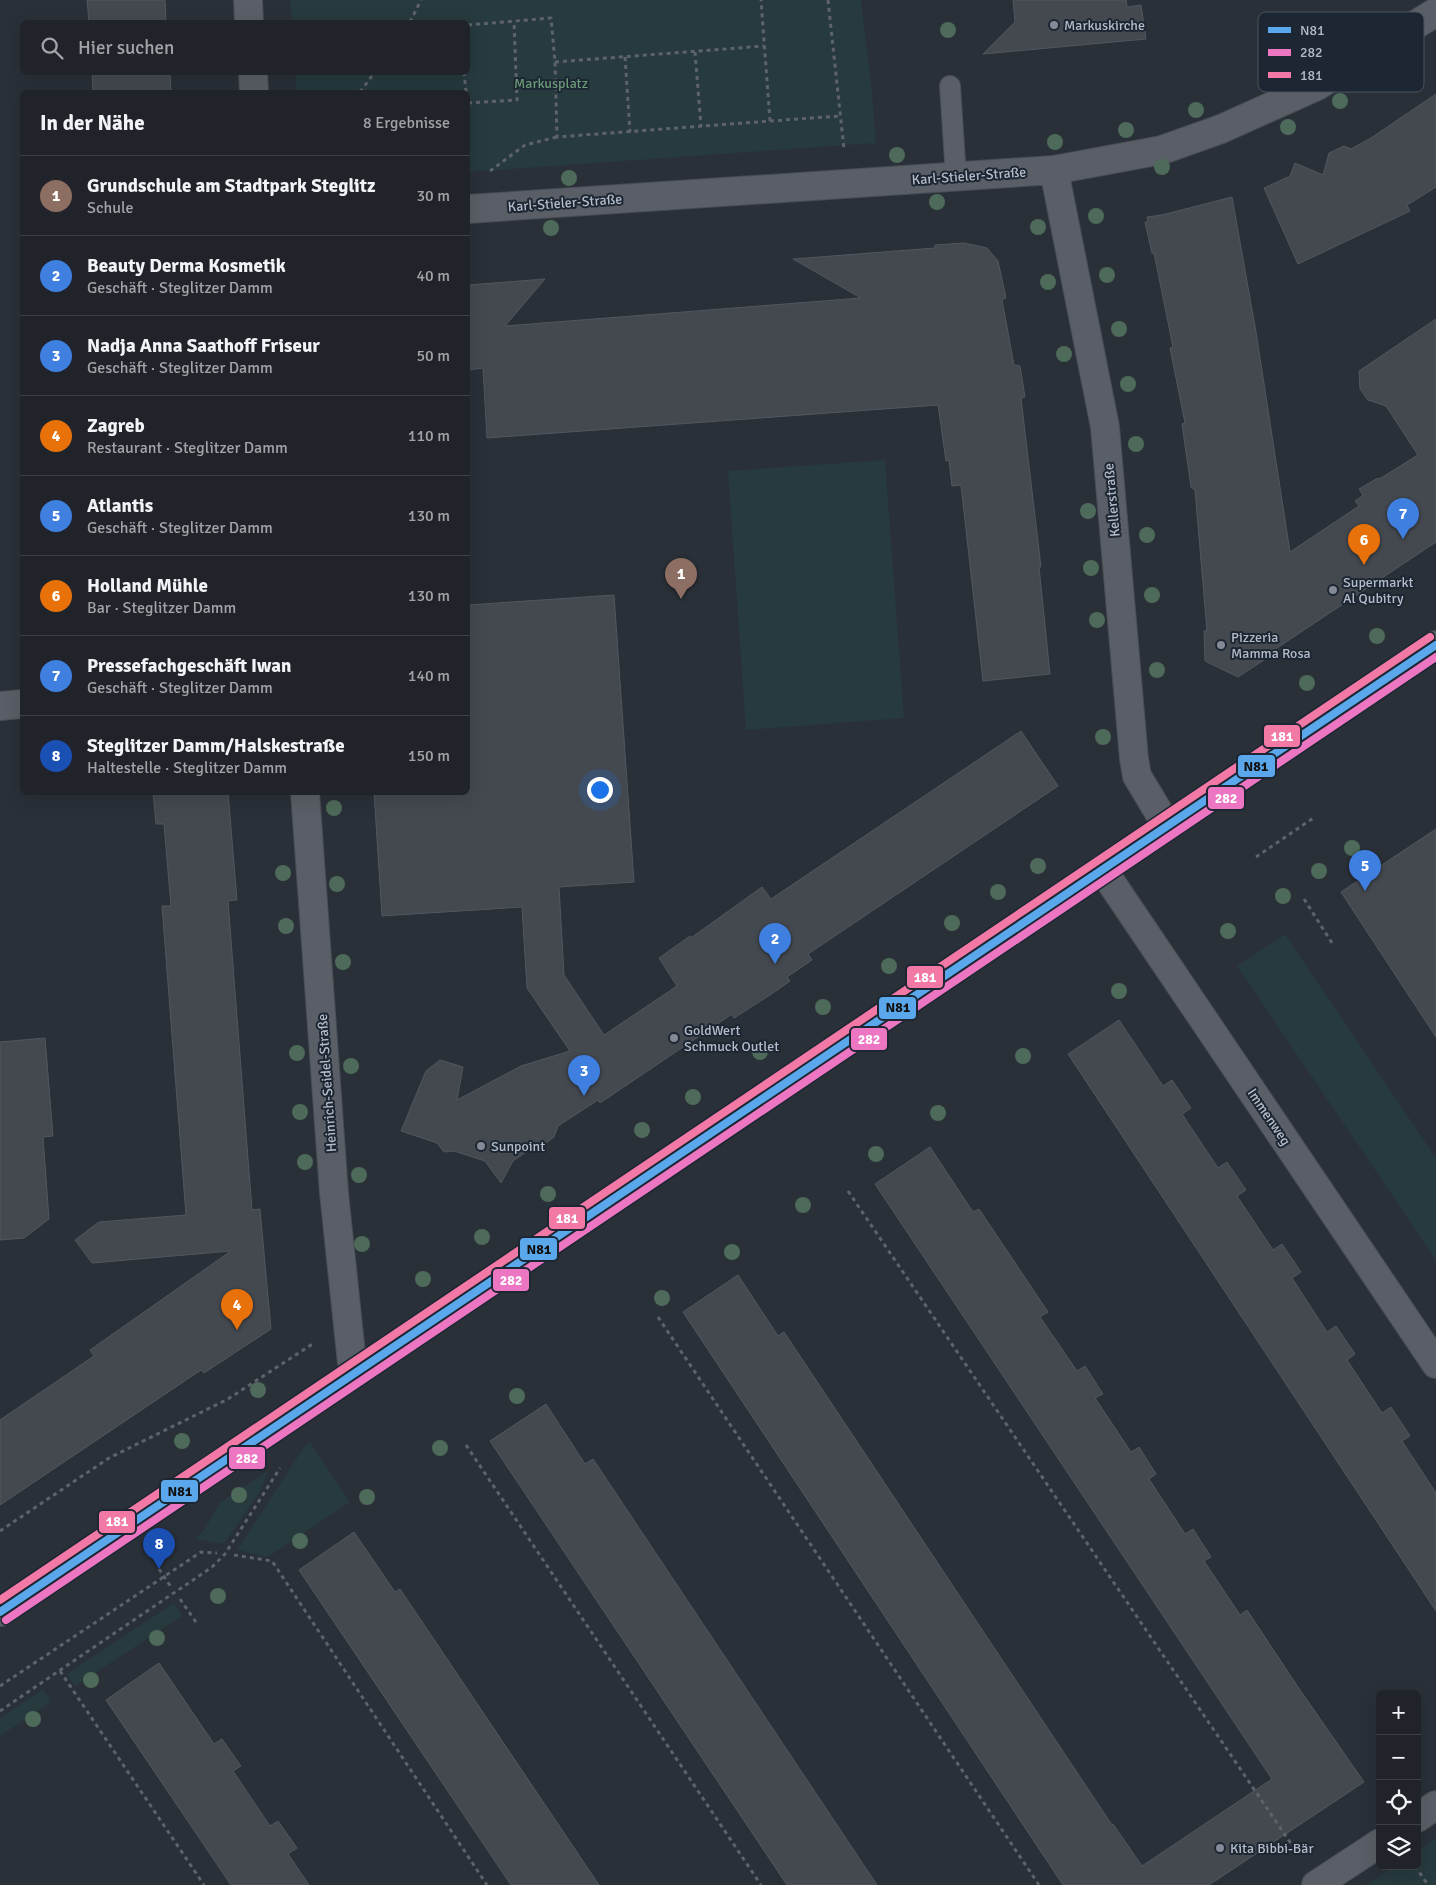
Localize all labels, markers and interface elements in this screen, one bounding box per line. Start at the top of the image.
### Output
legend [1258,12,1424,92]
place label: Markuskirche [1064,17,1145,34]
marker: Markuskirche [1048,19,1060,31]
search box [20,20,470,75]
text: N81 [1300,22,1325,39]
icon: search [38,34,66,62]
text: Hier suchen [78,36,174,60]
text: 282 [1300,44,1323,61]
text: 181 [1300,67,1323,84]
park label: Markusplatz [514,75,588,92]
text: In der Nähe [40,110,145,136]
text: 8 Ergebnisse [363,113,450,133]
street label: Karl-Stieler-Straße [911,164,1027,188]
text: Grundschule am Stadtpark Steglitz [87,174,376,198]
text: 1 [52,186,60,206]
text: 30 m [416,186,450,206]
street label: Karl-Stieler-Straße [507,191,623,215]
text: Schule [87,198,133,218]
text: Beauty Derma Kosmetik [87,254,286,278]
text: 2 [52,266,60,286]
text: 40 m [416,266,450,286]
text: Geschäft · Steglitzer Damm [87,278,273,298]
text: Nadja Anna Saathoff Friseur [87,334,320,358]
text: 3 [52,346,60,366]
text: 50 m [416,346,450,366]
text: Geschäft · Steglitzer Damm [87,358,273,378]
text: Zagreb [87,414,145,438]
text: 4 [52,426,60,446]
text: 110 m [408,426,450,446]
text: Restaurant · Steglitzer Damm [87,438,288,458]
street label: Kellerstraße [1100,462,1124,538]
text: Atlantis [87,494,153,518]
pin: 7 [1387,498,1419,539]
text: 5 [52,506,60,526]
text: 130 m [408,506,450,526]
text: Geschäft · Steglitzer Damm [87,518,273,538]
pin: 6 [1348,524,1380,565]
pin: 1 [665,558,697,599]
text: Holland Mühle [87,574,208,598]
place label: Supermarkt Al Qubitry [1343,574,1413,607]
marker: Supermarkt Al Qubitry [1327,584,1339,596]
text: 6 [52,586,60,606]
text: 130 m [408,586,450,606]
text: Bar · Steglitzer Damm [87,598,236,618]
place label: Pizzeria Mamma Rosa [1231,629,1311,662]
marker: Pizzeria Mamma Rosa [1215,639,1227,651]
text: Pressefachgeschäft Iwan [87,654,292,678]
text: 7 [52,666,60,686]
text: 140 m [408,666,450,686]
text: Geschäft · Steglitzer Damm [87,678,273,698]
line badge: 181 [1263,724,1301,748]
text: 181 [1271,728,1294,745]
text: Steglitzer Damm/Halskestraße [87,734,345,758]
text: 8 [52,746,60,766]
text: 150 m [408,746,450,766]
line badge: N81 [1237,754,1276,778]
text: Haltestelle · Steglitzer Damm [87,758,287,778]
text: N81 [1244,758,1269,775]
your location [587,777,613,803]
line badge: 282 [1207,786,1245,810]
text: 282 [1215,790,1237,807]
pin: 5 [1349,850,1381,891]
pin: 2 [759,923,791,964]
line badge: 181 [906,965,944,989]
text: 181 [914,969,937,986]
line badge: N81 [878,996,917,1020]
text: N81 [886,999,911,1016]
street label: Heinrich-Seidel-Straße [314,1013,340,1153]
place label: GoldWert Schmuck Outlet [684,1022,779,1055]
line badge: 282 [850,1027,888,1051]
text: 282 [858,1031,880,1048]
marker: GoldWert Schmuck Outlet [668,1032,680,1044]
pin: 3 [568,1055,600,1096]
street label: Immenweg [1244,1085,1294,1149]
place label: Sunpoint [491,1138,545,1155]
marker: Sunpoint [475,1140,487,1152]
line badge: 181 [548,1206,586,1230]
text: 181 [556,1210,579,1227]
line badge: N81 [519,1237,558,1261]
text: N81 [527,1241,552,1258]
line badge: 282 [492,1268,530,1292]
text: 282 [500,1272,522,1289]
pin: 4 [221,1289,253,1330]
line badge: 282 [228,1446,266,1470]
text: 282 [236,1450,258,1467]
line badge: N81 [160,1479,199,1503]
text: N81 [168,1483,193,1500]
line badge: 181 [98,1510,136,1534]
text: 181 [106,1513,129,1530]
pin: 8 [143,1528,175,1569]
map controls [1376,1690,1421,1870]
button: + [1376,1690,1421,1735]
button: − [1376,1735,1421,1780]
button: locate [1376,1780,1421,1825]
button: layers [1376,1825,1421,1870]
place label: Kita Bibbi-Bär [1230,1840,1314,1857]
marker: Kita Bibbi-Bär [1214,1842,1226,1854]

